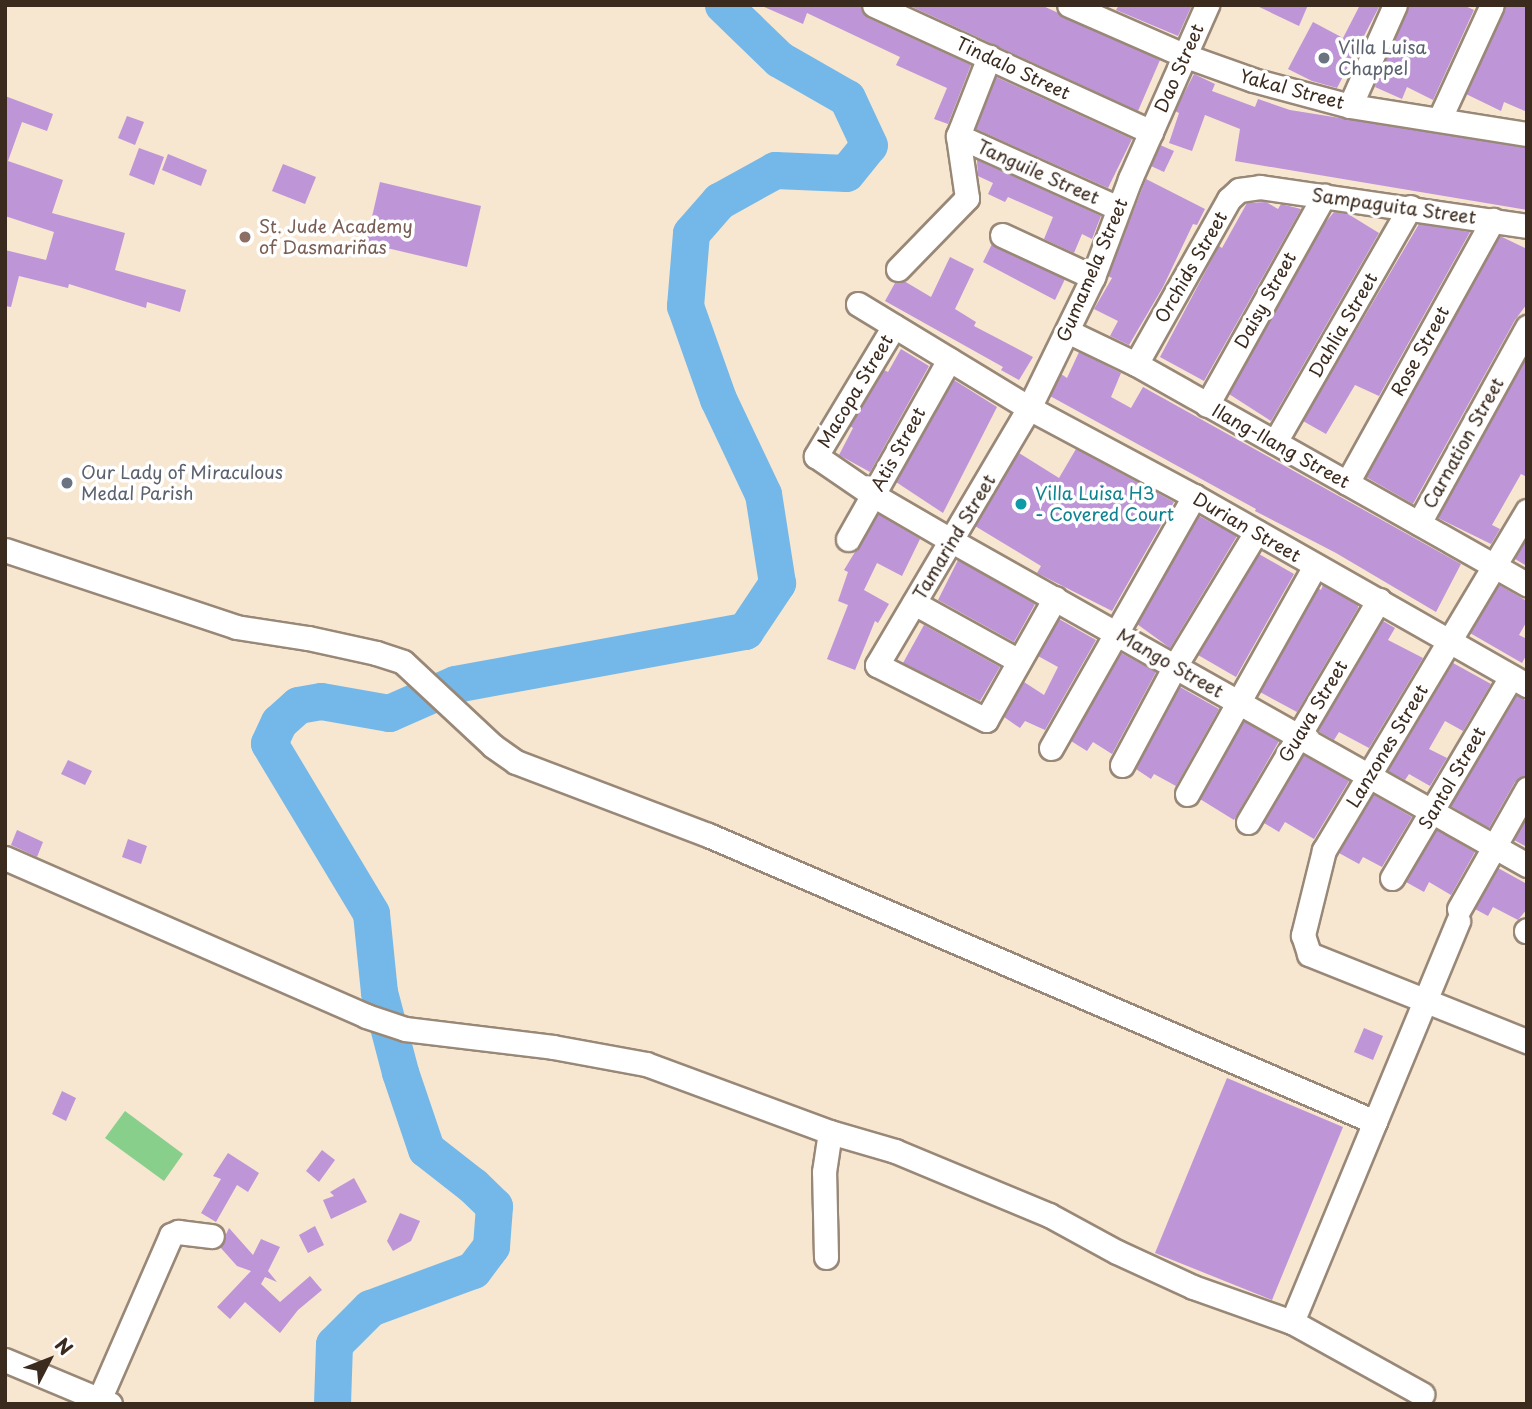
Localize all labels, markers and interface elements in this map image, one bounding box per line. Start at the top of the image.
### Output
street label: Dao Street [1150,20,1208,116]
street label: Tindalo Street [952,32,1074,104]
place label: Villa Luisa Chappel [1338,37,1428,80]
marker: Villa Luisa Chappel [1316,50,1332,66]
street label: Yakal Street [1238,65,1346,113]
street label: Tanguile Street [973,135,1103,209]
street label: Sampaguita Street [1310,184,1478,228]
street label: Gumamela Street [1052,195,1132,345]
street label: Orchids Street [1150,207,1232,327]
place label: St. Jude Academy of Dasmariñas [259,216,415,258]
marker: St. Jude Academy of Dasmariñas [237,229,253,245]
street label: Daisy Street [1229,247,1301,353]
street label: Dahlia Street [1304,269,1382,381]
street label: Rose Street [1387,302,1453,400]
street label: Macopa Street [813,330,897,452]
street label: Carnation Street [1418,373,1508,513]
street label: Ilang-Ilang Street [1209,399,1353,493]
street label: Atis Street [866,402,930,496]
place label: Our Lady of Miraculous Medal Parish [81,462,284,504]
street label: Tamarind Street [908,470,1000,604]
marker: Our Lady of Miraculous Medal Parish [59,475,75,491]
place label: Villa Luisa H3 - Covered Court [1035,483,1176,526]
street label: Durian Street [1190,488,1304,566]
marker: Villa Luisa H3 - Covered Court [1013,496,1029,512]
street label: Mango Street [1113,624,1227,702]
street label: Guava Street [1274,656,1352,766]
street label: Lanzones Street [1342,680,1432,812]
street label: Santol Street [1414,723,1490,833]
north arrow [14,1325,84,1395]
text: N [49,1331,80,1361]

